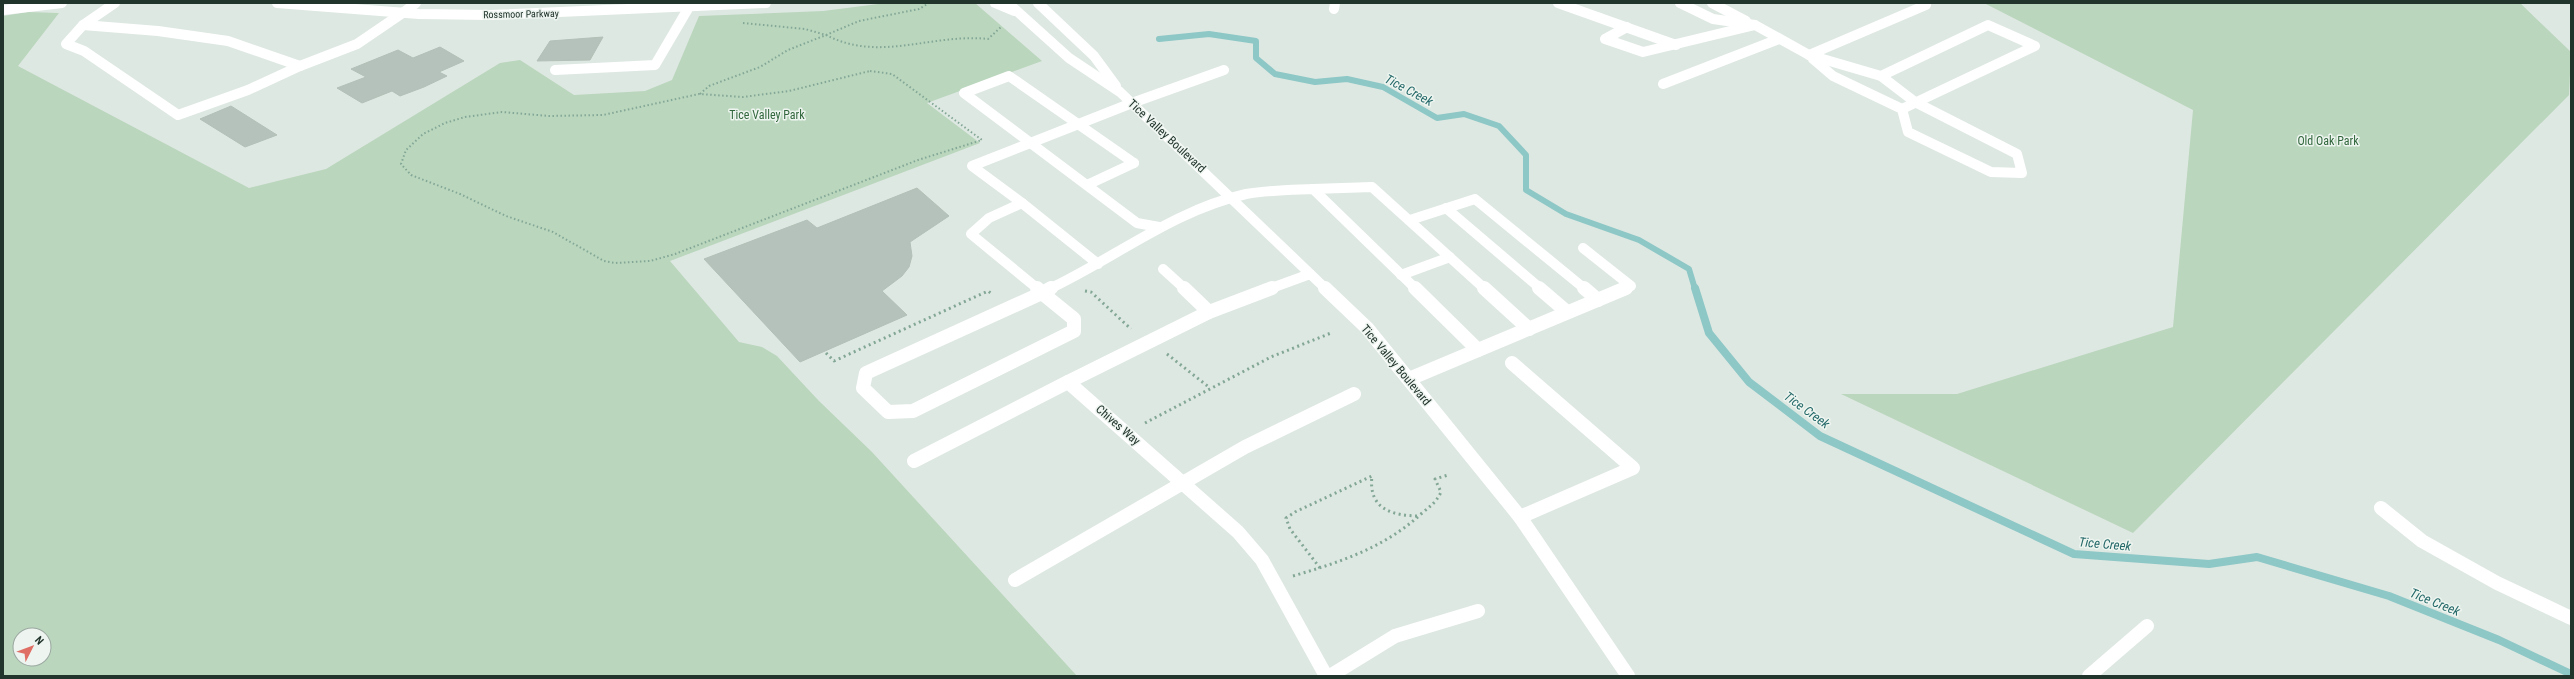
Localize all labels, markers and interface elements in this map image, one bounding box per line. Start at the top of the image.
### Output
street label: Rossmoor Parkway [483,8,559,20]
water label: Tice Creek [1382,71,1436,109]
street label: Tice Valley Boulevard [1125,96,1209,176]
park label: Tice Valley Park [729,108,805,122]
park label: Old Oak Park [2297,134,2359,148]
street label: Tice Valley Boulevard [1358,322,1434,408]
water label: Tice Creek [1781,388,1833,432]
street label: Chives Way [1093,402,1143,448]
water label: Tice Creek [2078,534,2132,554]
water label: Tice Creek [2408,585,2462,619]
north arrow [12,627,52,667]
text: N [32,634,46,648]

